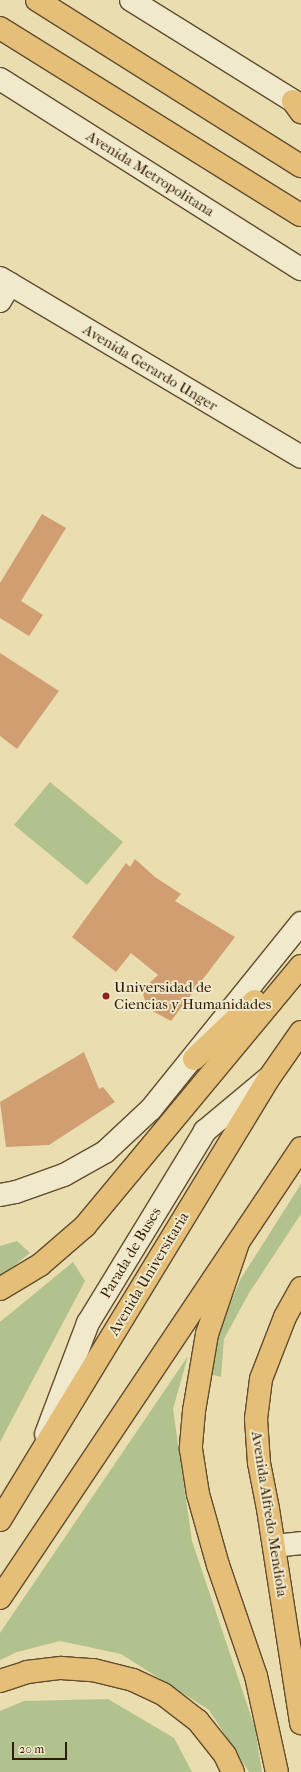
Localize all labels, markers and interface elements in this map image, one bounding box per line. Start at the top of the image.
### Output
street label: Avenida Metropolitana [83,127,217,221]
street label: Avenida Gerardo Unger [79,321,221,415]
place label: Universidad de Ciencias y Humanidades [114,978,271,1013]
marker: Universidad de Ciencias y Humanidades [101,991,111,1001]
street label: Parada de Buses [97,1204,165,1302]
street label: Avenida Universitaria [105,1209,193,1339]
street label: Avenida Alfredo Mendiola [247,1430,291,1598]
scale bar [14,1734,69,1760]
text: 20 m [19,1742,44,1756]

